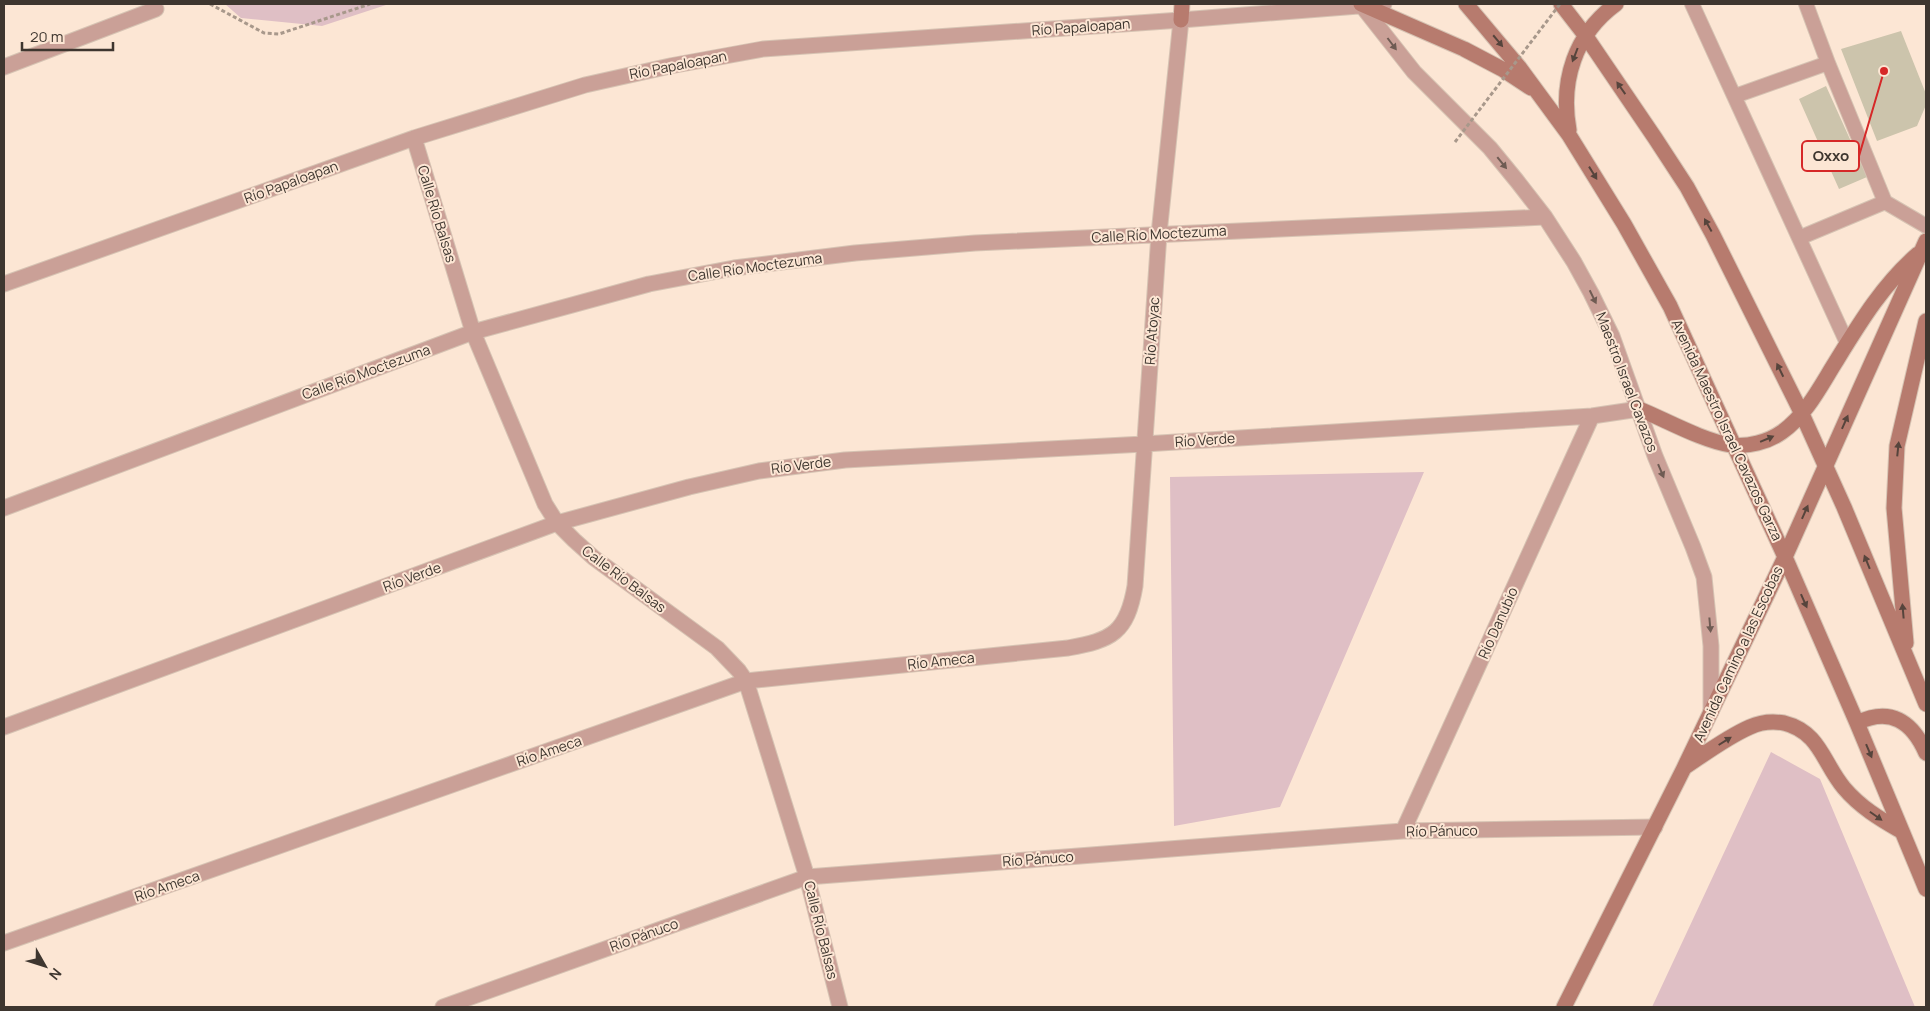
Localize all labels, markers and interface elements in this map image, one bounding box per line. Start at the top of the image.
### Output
street label: Río Papaloapan [1031,14,1131,39]
scale bar [22,20,114,52]
text: 20 m [30,26,63,47]
one-way arrow [1492,34,1503,47]
one-way arrow [1386,37,1397,50]
street label: Río Papaloapan [628,46,728,83]
one-way arrow [1571,48,1579,62]
one-way arrow [1616,81,1626,94]
callout: Oxxo [1802,141,1859,171]
text: Oxxo [1813,145,1849,166]
street label: Río Papaloapan [241,156,341,207]
one-way arrow [1497,156,1508,169]
street label: Calle Río Balsas [414,163,461,265]
one-way arrow [1588,166,1597,179]
one-way arrow [1703,218,1712,231]
street label: Calle Río Moctezuma [1091,220,1227,247]
street label: Calle Río Moctezuma [687,248,823,285]
one-way arrow [1589,290,1597,304]
street label: Río Atoyac [1140,296,1163,365]
street label: Maestro Israel Cavazos [1592,309,1663,455]
street label: Avenida Maestro Israel Cavazos Garza [1668,316,1787,544]
street label: Calle Río Moctezuma [299,339,433,404]
one-way arrow [1776,363,1784,377]
one-way arrow [1842,415,1850,429]
street label: Río Verde [1174,428,1236,451]
one-way arrow [1760,435,1775,443]
one-way arrow [1894,441,1902,457]
street label: Río Verde [770,451,832,478]
one-way arrow [1657,464,1665,479]
one-way arrow [1801,505,1809,519]
street label: Calle Río Balsas [578,541,670,616]
one-way arrow [1863,554,1871,569]
street label: Río Verde [380,557,443,596]
street label: Avenida Camino a las Escobas [1688,563,1787,745]
street label: Río Danubio [1473,584,1522,662]
one-way arrow [1801,594,1809,608]
one-way arrow [1898,603,1906,619]
one-way arrow [1706,617,1714,633]
street label: Río Ameca [906,648,976,673]
street label: Río Ameca [514,731,584,771]
one-way arrow [1718,737,1731,746]
one-way arrow [1865,743,1873,758]
one-way arrow [1869,811,1883,821]
street label: Río Pánuco [1406,820,1478,841]
street label: Río Pánuco [1002,847,1074,870]
street label: Río Ameca [132,866,202,906]
street label: Calle Río Balsas [800,879,843,981]
street label: Río Pánuco [607,913,681,956]
north arrow [20,941,70,991]
text: N [45,965,66,984]

